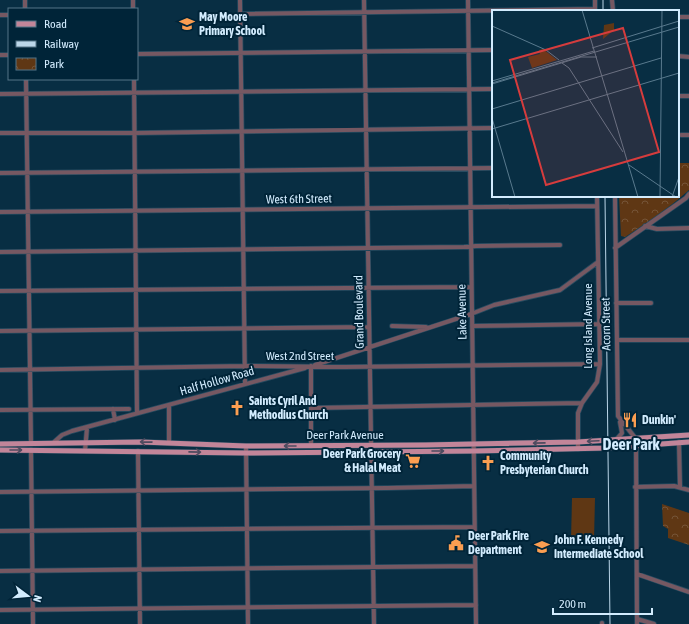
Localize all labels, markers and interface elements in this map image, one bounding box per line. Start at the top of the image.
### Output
legend [8,8,138,80]
place label: May Moore Primary School [199,10,266,38]
inset map [492,10,679,197]
school or university icon: May Moore Primary School [178,15,196,33]
text: Road [44,17,67,31]
text: Railway [44,37,79,51]
text: Park [44,57,65,71]
street label: West 6th Street [266,191,333,207]
street label: Grand Boulevard [351,275,367,349]
street label: Long Island Avenue [581,283,595,369]
street label: Lake Avenue [455,284,469,340]
street label: Acorn Street [599,297,613,351]
street label: West 2nd Street [266,349,335,363]
street label: Half Hollow Road [178,364,256,398]
place label: Saints Cyril And Methodius Church [249,394,329,422]
church icon: Saints Cyril And Methodius Church [228,399,246,417]
restaurant icon: Dunkin' [621,411,639,429]
place label: Dunkin' [642,413,676,427]
street label: Deer Park Avenue [306,428,384,442]
district label: Deer Park [602,435,660,453]
one-way arrow [140,438,153,446]
one-way arrow [587,438,600,445]
one-way arrow [533,439,546,447]
one-way arrow [284,442,297,450]
one-way arrow [9,446,22,454]
place label: Deer Park Grocery & Halal Meat [323,447,402,475]
one-way arrow [431,447,444,455]
one-way arrow [188,448,201,456]
place label: Community Presbyterian Church [500,449,589,477]
supermarket icon: Deer Park Grocery & Halal Meat [404,452,422,470]
church icon: Community Presbyterian Church [479,454,497,472]
place label: Deer Park Fire Department [468,529,530,557]
place label: John F. Kennedy Intermediate School [553,533,644,561]
public building icon: Deer Park Fire Department [447,534,465,552]
school or university icon: John F. Kennedy Intermediate School [533,538,551,556]
north arrow [8,576,48,616]
scale bar [553,590,652,616]
text: N [31,594,44,604]
text: 200 m [559,597,586,611]

